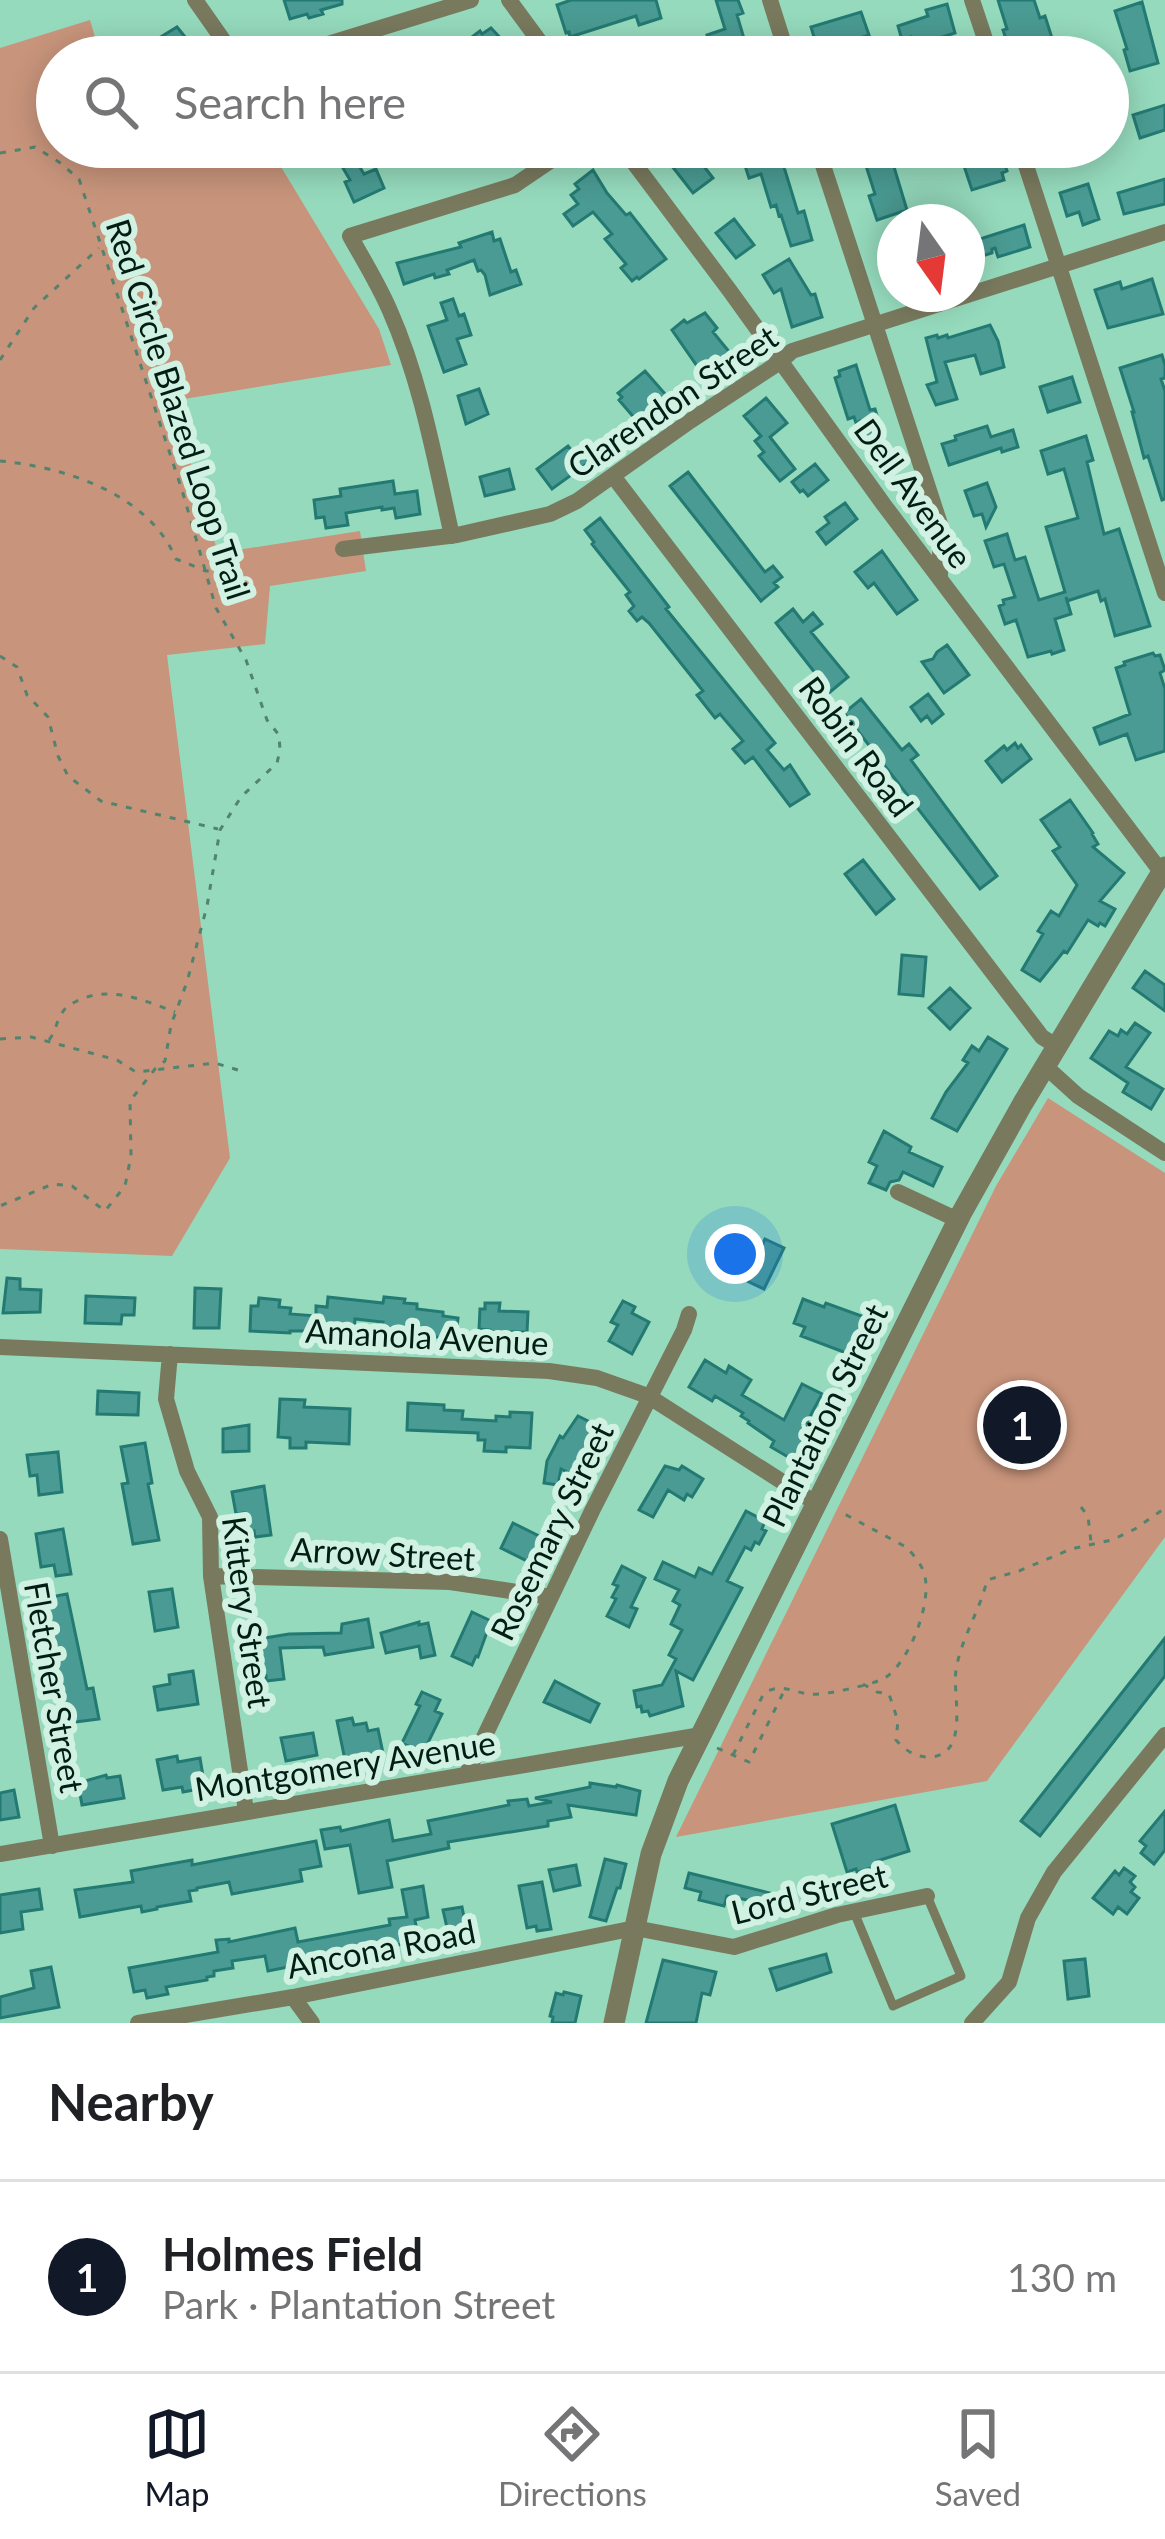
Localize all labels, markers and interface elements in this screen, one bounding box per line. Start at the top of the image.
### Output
search box [36,36,1129,168]
icon: search [78,69,144,135]
text: Search here [174,75,406,129]
north arrow [877,204,985,312]
street label: Red Circle Blazed Loop Trail [99,214,259,604]
street label: Clarendon Street [560,316,785,486]
street label: Dell Avenue [847,411,981,575]
street label: Robin Road [791,668,923,824]
your location [705,1224,765,1284]
street label: Plantation Street [753,1297,895,1533]
street label: Amanola Avenue [304,1310,550,1362]
pin: 1 [983,1380,1061,1470]
street label: Rosemary Street [481,1416,621,1646]
street label: Kittery Street [215,1514,281,1711]
street label: Arrow Street [290,1528,476,1578]
street label: Fletcher Street [17,1578,93,1796]
street label: Montgomery Avenue [192,1721,498,1809]
street label: Lord Street [727,1854,891,1932]
street label: Ancona Road [283,1910,479,1986]
text: Nearby [48,2071,214,2132]
text: Holmes Field [162,2227,423,2281]
text: 1 [76,2254,98,2300]
text: 130 m [1007,2254,1117,2300]
text: Park · Plantation Street [162,2281,555,2327]
tab: Map [144,2401,210,2513]
tab: Directions [498,2401,647,2513]
tab: Saved [935,2401,1021,2513]

